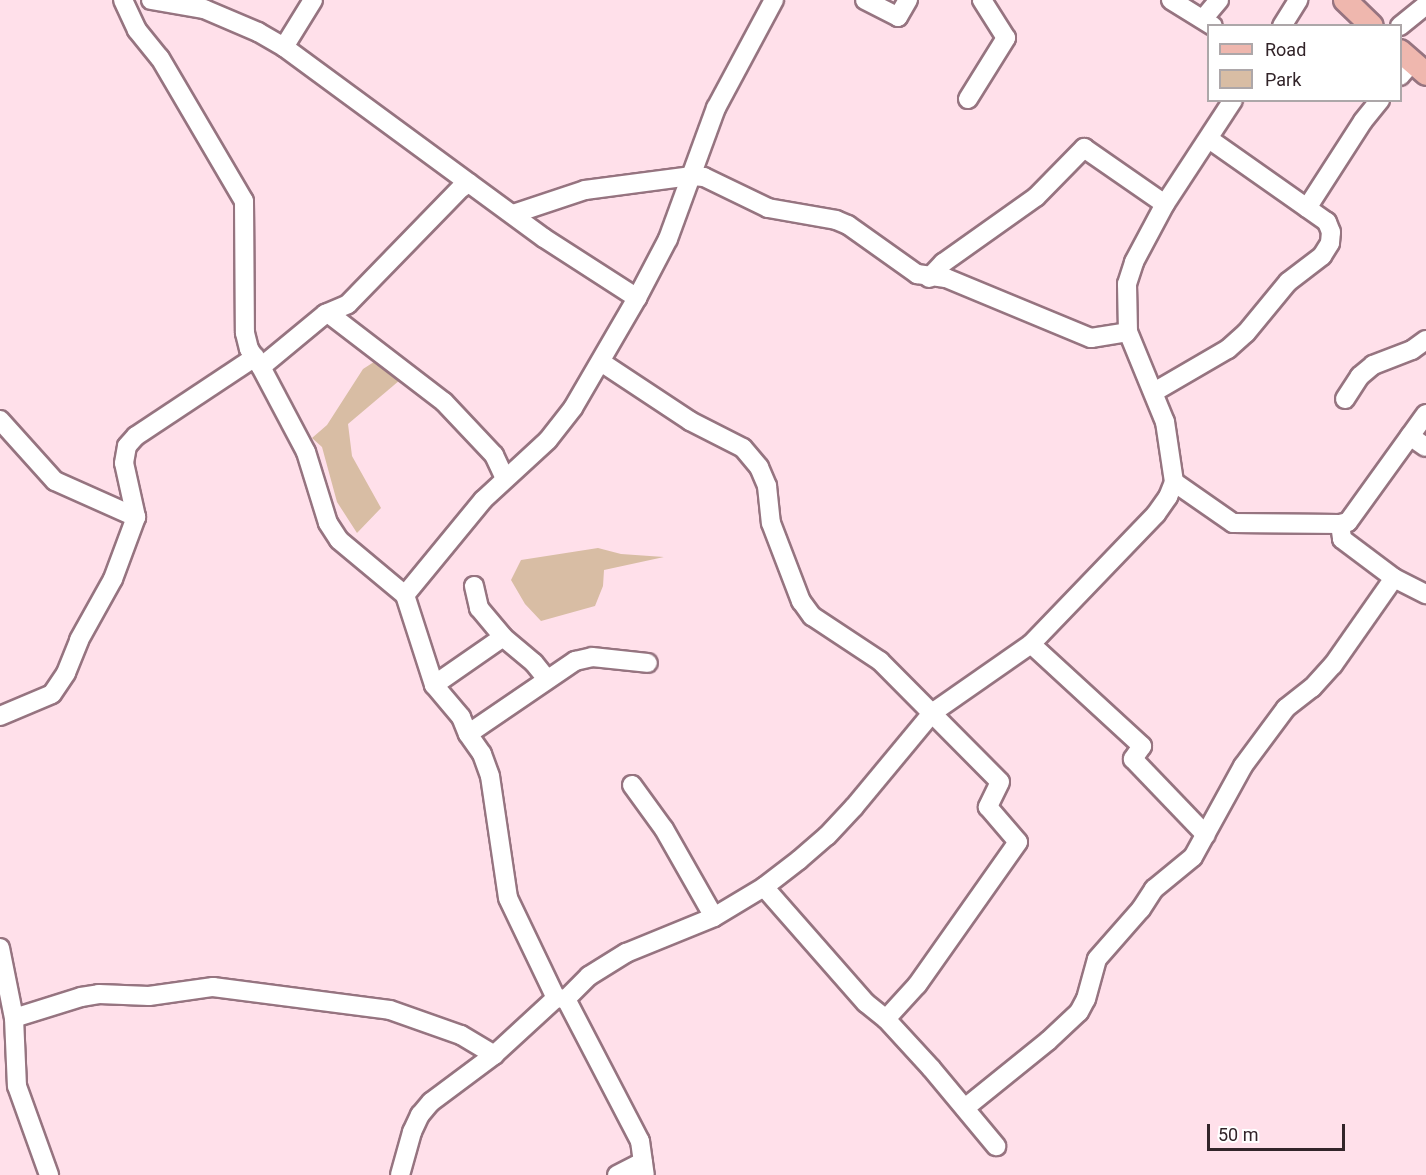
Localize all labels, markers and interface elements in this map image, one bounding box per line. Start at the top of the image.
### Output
legend [1207,24,1402,102]
text: Road [1265,39,1306,60]
text: Park [1265,69,1301,90]
scale bar [1210,1112,1348,1150]
text: 50 m [1218,1124,1258,1145]

